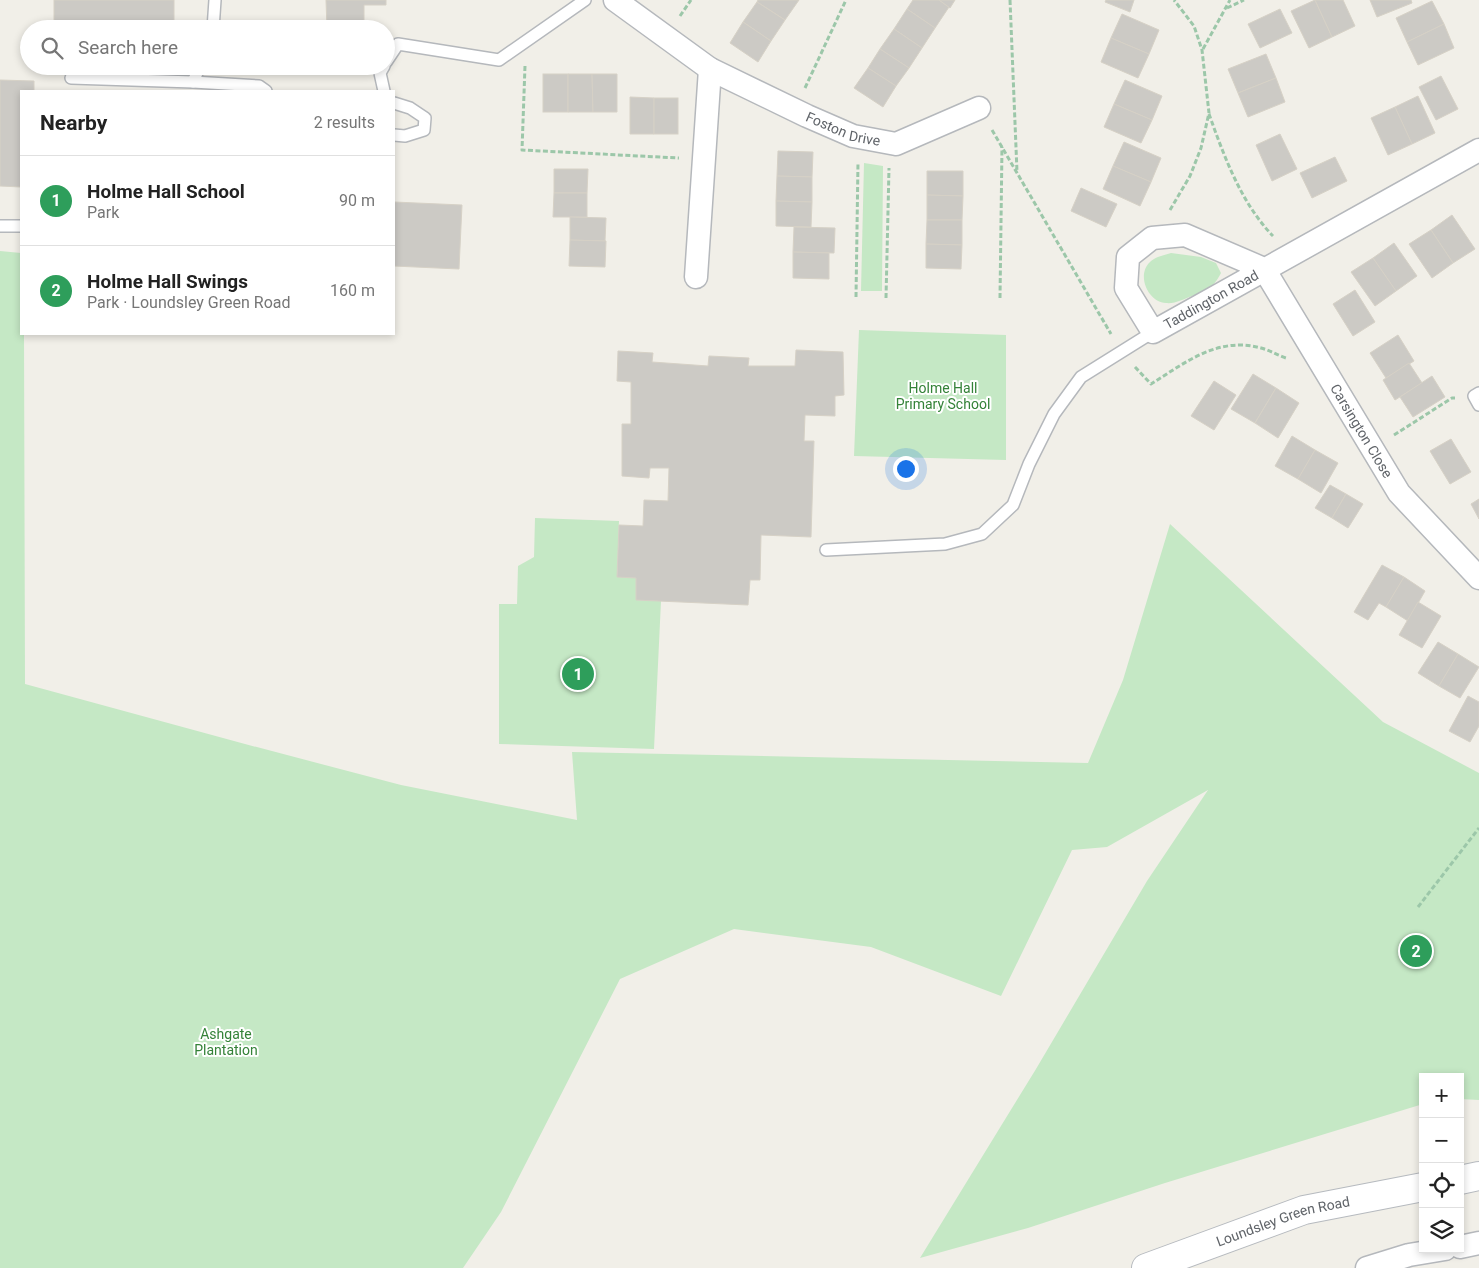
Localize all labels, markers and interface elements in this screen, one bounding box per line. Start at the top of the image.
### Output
search box [20,20,395,75]
icon: search [38,34,66,62]
text: Search here [78,36,178,59]
street label: Foston Drive [804,109,882,149]
text: Nearby [40,111,107,135]
text: 2 results [314,113,375,132]
text: Holme Hall School [87,180,245,203]
text: 1 [51,191,61,210]
text: 90 m [339,191,375,210]
text: Park [87,203,119,222]
street label: Taddington Road [1161,267,1261,332]
text: Holme Hall Swings [87,270,248,293]
text: 2 [51,281,61,300]
text: 160 m [330,281,375,300]
text: Park · Loundsley Green Road [87,293,291,312]
park label: Holme Hall Primary School [896,380,990,412]
street label: Carsington Close [1327,381,1396,481]
your location [893,456,919,482]
pin: 1 [562,655,594,693]
pin: 2 [1400,932,1432,970]
park label: Ashgate Plantation [194,1026,258,1058]
map controls [1419,1073,1464,1253]
button: + [1419,1073,1464,1118]
button: − [1419,1118,1464,1163]
button: locate [1419,1163,1464,1208]
street label: Loundsley Green Road [1214,1193,1351,1250]
button: layers [1419,1208,1464,1253]

